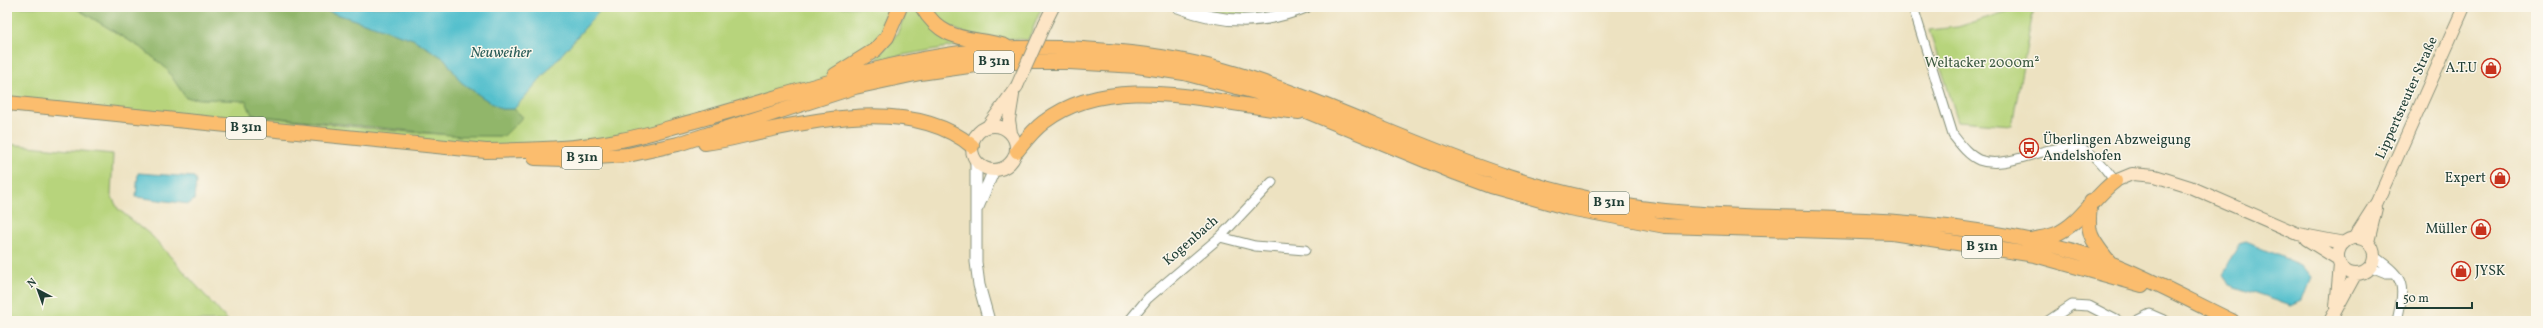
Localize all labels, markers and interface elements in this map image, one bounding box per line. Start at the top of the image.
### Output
street label: Lippertsreuter Straße [2371,33,2443,162]
water label: Neuweiher [470,43,532,64]
road number: B 31n [974,51,1014,73]
park label: Weltacker 2000m² [1924,54,2040,73]
shop icon: A.T.U [2480,57,2502,79]
place label: A.T.U [2446,59,2477,78]
road number: B 31n [226,117,266,139]
place label: Überlingen Abzweigung Andelshofen [2043,131,2191,166]
bus stop icon: Überlingen Abzweigung Andelshofen [2018,137,2040,159]
road number: B 31n [562,147,602,169]
shop icon: Expert [2489,167,2511,189]
place label: Expert [2445,169,2486,188]
road number: B 31n [1589,192,1629,214]
street label: Kogenbach [1159,212,1223,270]
shop icon: Müller [2470,218,2492,240]
place label: Müller [2425,220,2467,239]
road number: B 31n [1962,236,2002,258]
shop icon: JYSK [2450,260,2472,282]
place label: JYSK [2475,262,2506,281]
north arrow [18,270,58,310]
text: N [24,275,40,292]
scale bar [2397,284,2472,310]
text: 50 m [2403,291,2429,307]

